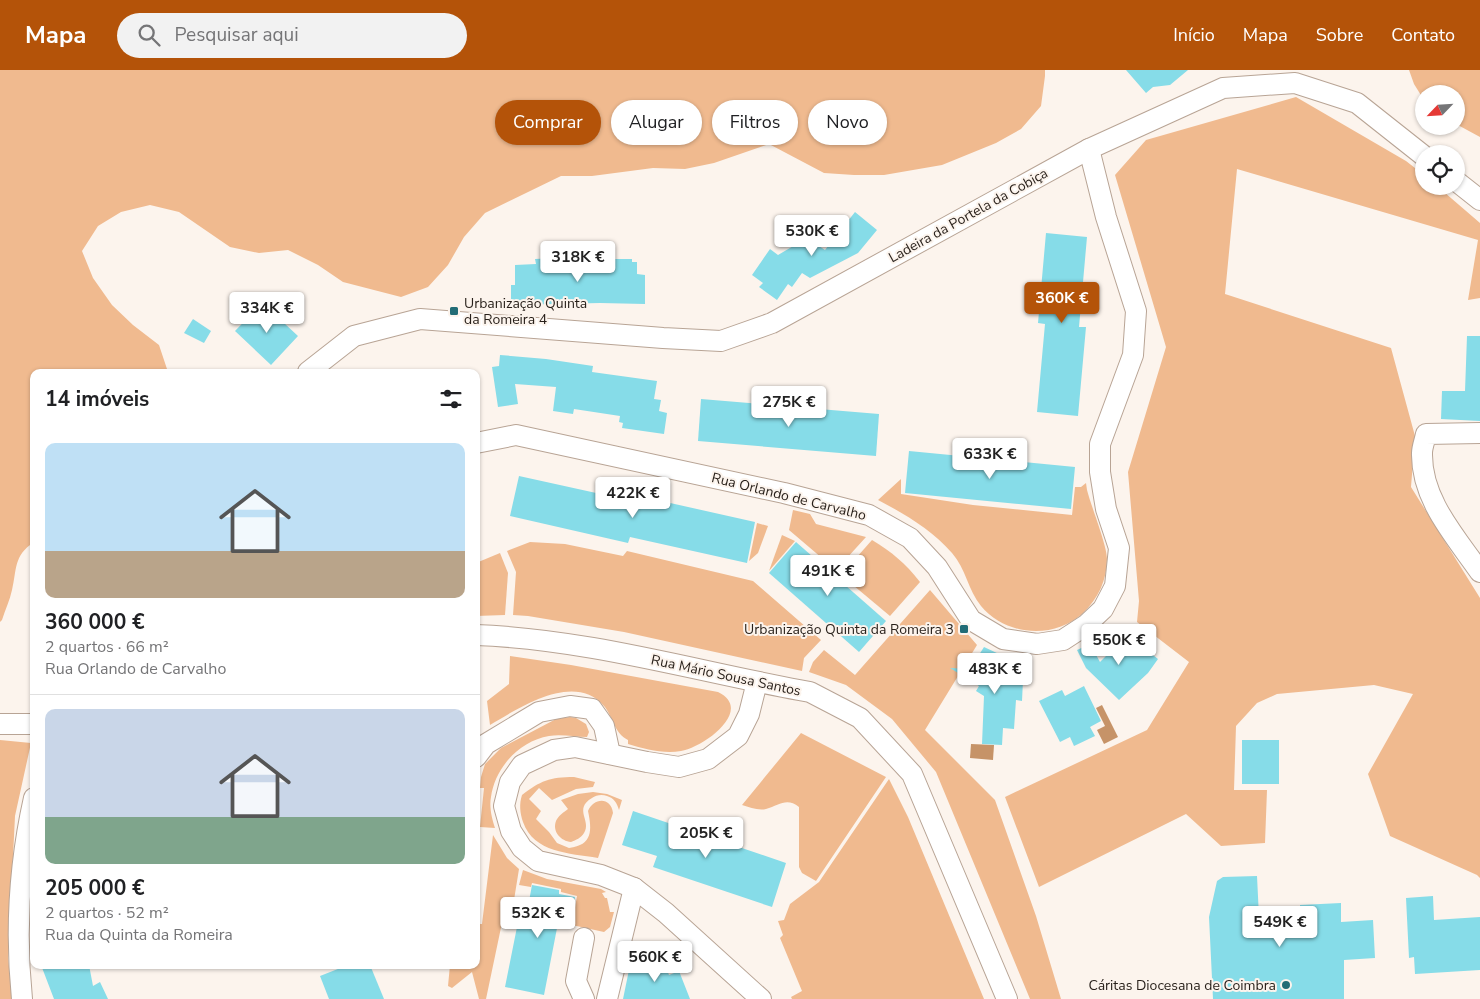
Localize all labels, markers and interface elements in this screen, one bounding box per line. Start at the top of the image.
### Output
search box [117,13,467,58]
text: Mapa [25,19,87,51]
icon: search [135,21,163,49]
text: Pesquisar aqui [175,22,299,48]
text: Início [1173,23,1215,47]
text: Mapa [1243,23,1288,47]
text: Sobre [1316,23,1363,47]
text: Contato [1391,23,1455,47]
north arrow [1415,85,1465,135]
map controls [1415,85,1465,195]
chip: Comprar [495,100,601,145]
chip: Alugar [611,100,702,145]
chip: Filtros [712,100,798,145]
chip: Novo [808,100,887,145]
button: locate [1415,145,1465,195]
street label: Ladeira da Portela da Cobiça [885,164,1051,267]
pin: 530K € [771,214,853,257]
text: 530K € [785,220,839,242]
pin: 318K € [537,240,619,283]
text: 318K € [551,246,605,268]
pin: 360K € [1021,282,1103,324]
text: 360K € [1035,287,1089,309]
pin: 334K € [226,292,308,334]
place label: Urbanização Quinta da Romeira 4 [464,294,587,329]
text: 334K € [240,297,294,319]
marker: Urbanização Quinta da Romeira 4 [448,305,460,317]
text: 14 imóveis [45,385,149,413]
icon: filters [437,385,465,413]
pin: 275K € [748,386,830,428]
text: 275K € [762,391,816,413]
pin: 633K € [949,438,1031,480]
text: 633K € [963,443,1017,465]
street label: Rua Orlando de Carvalho [710,468,868,525]
icon: home [210,476,300,566]
pin: 422K € [592,476,674,519]
text: 422K € [606,482,660,504]
pin: 491K € [787,554,869,597]
text: 491K € [801,560,855,582]
text: 360 000 € [45,608,145,636]
place label: Urbanização Quinta da Romeira 3 [744,620,954,639]
marker: Urbanização Quinta da Romeira 3 [958,623,970,635]
pin: 550K € [1078,624,1160,666]
text: 550K € [1092,629,1146,651]
text: 2 quartos · 66 m² [45,636,169,658]
street label: Rua Mário Sousa Santos [649,650,803,701]
pin: 483K € [954,652,1036,695]
text: Rua Orlando de Carvalho [45,658,226,680]
text: 483K € [968,658,1022,680]
icon: home [210,741,300,831]
pin: 205K € [665,816,747,859]
text: 205K € [679,822,733,844]
text: 205 000 € [45,874,145,902]
pin: 532K € [497,896,579,939]
text: 2 quartos · 52 m² [45,902,169,924]
text: 532K € [511,902,565,924]
pin: 549K € [1239,906,1321,948]
text: 549K € [1253,911,1307,933]
text: Rua da Quinta da Romeira [45,924,233,946]
pin: 560K € [614,940,696,983]
text: 560K € [628,946,682,968]
place label: Cáritas Diocesana de Coimbra [1088,976,1276,995]
marker: Cáritas Diocesana de Coimbra [1280,979,1292,991]

